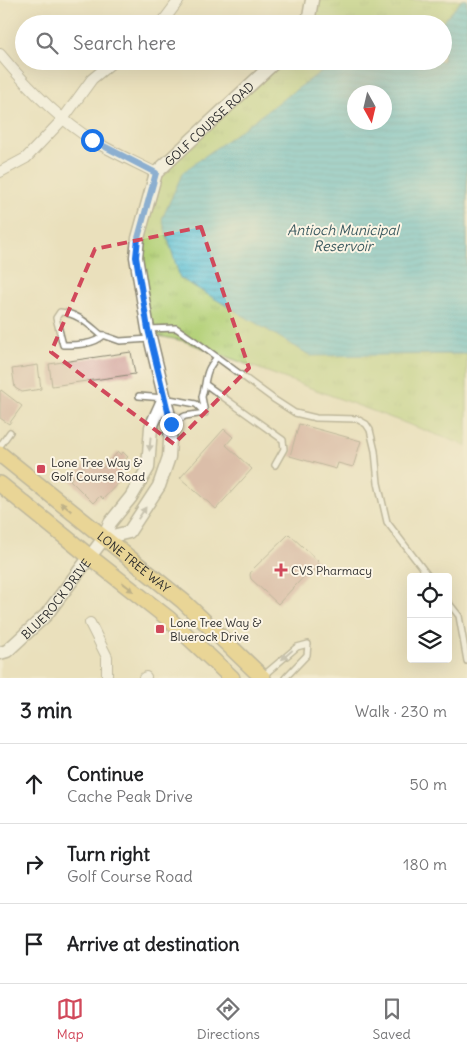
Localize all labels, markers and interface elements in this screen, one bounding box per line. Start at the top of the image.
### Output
search box [15,15,452,70]
icon: search [33,29,61,57]
text: Search here [73,31,176,55]
street label: GOLF COURSE ROAD [161,78,257,169]
north arrow [347,85,392,130]
route start [81,129,104,152]
water label: Antioch Municipal Reservoir [287,221,401,255]
route end [160,413,183,436]
one-way arrow [146,436,154,452]
place label: Lone Tree Way & Golf Course Road [51,455,145,484]
marker: Lone Tree Way & Golf Course Road [35,463,47,475]
one-way arrow [60,502,73,513]
one-way arrow [137,506,147,519]
street label: LONE TREE WAY [95,528,174,596]
street label: BLUEROCK DRIVE [18,556,93,642]
place label: CVS Pharmacy [291,563,372,578]
marker: CVS Pharmacy [275,564,287,576]
map controls [407,573,452,663]
button: locate [407,573,452,618]
one-way arrow [121,581,134,592]
place label: Lone Tree Way & Bluerock Drive [170,615,261,644]
button: layers [407,618,452,663]
marker: Lone Tree Way & Bluerock Drive [154,623,166,635]
one-way arrow [282,649,294,661]
text: 3 min [20,697,72,724]
text: Walk · 230 m [355,701,447,721]
text: Continue [67,762,144,786]
icon: ahead [20,770,48,798]
text: 50 m [409,774,447,794]
text: Cache Peak Drive [67,786,193,806]
text: Turn right [67,842,150,866]
icon: right [20,850,48,878]
text: 180 m [403,854,447,874]
text: Golf Course Road [67,866,193,886]
icon: arrive [20,930,48,958]
text: Arrive at destination [67,932,240,956]
tab: Map [56,995,84,1043]
tab: Directions [197,995,260,1043]
tab: Saved [372,995,411,1043]

